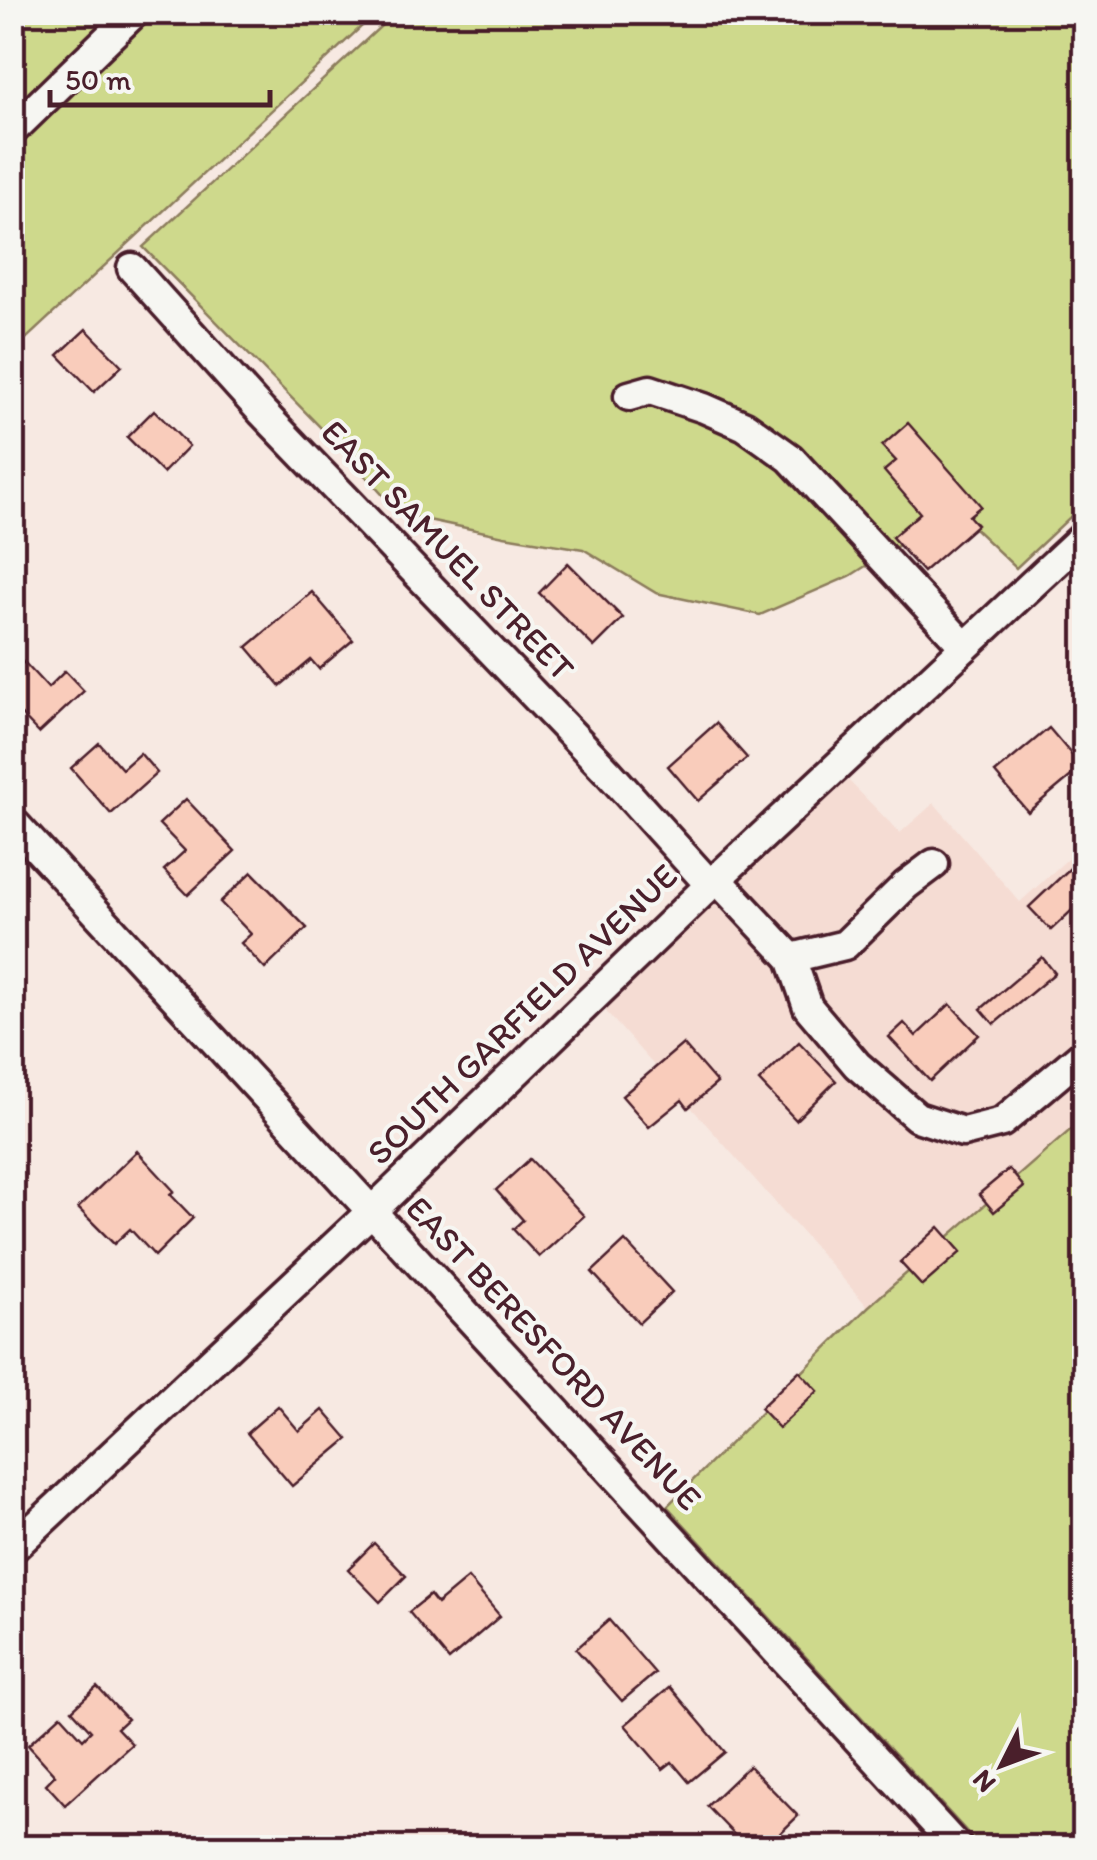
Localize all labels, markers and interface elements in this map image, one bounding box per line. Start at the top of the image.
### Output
scale bar [50,45,270,107]
text: 50 m [65,61,131,98]
street label: EAST SAMUEL STREET [313,411,584,689]
street label: SOUTH GARFIELD AVENUE [358,855,686,1173]
street label: EAST BERESFORD AVENUE [397,1187,711,1519]
north arrow [952,1715,1052,1815]
text: N [964,1763,1002,1800]

